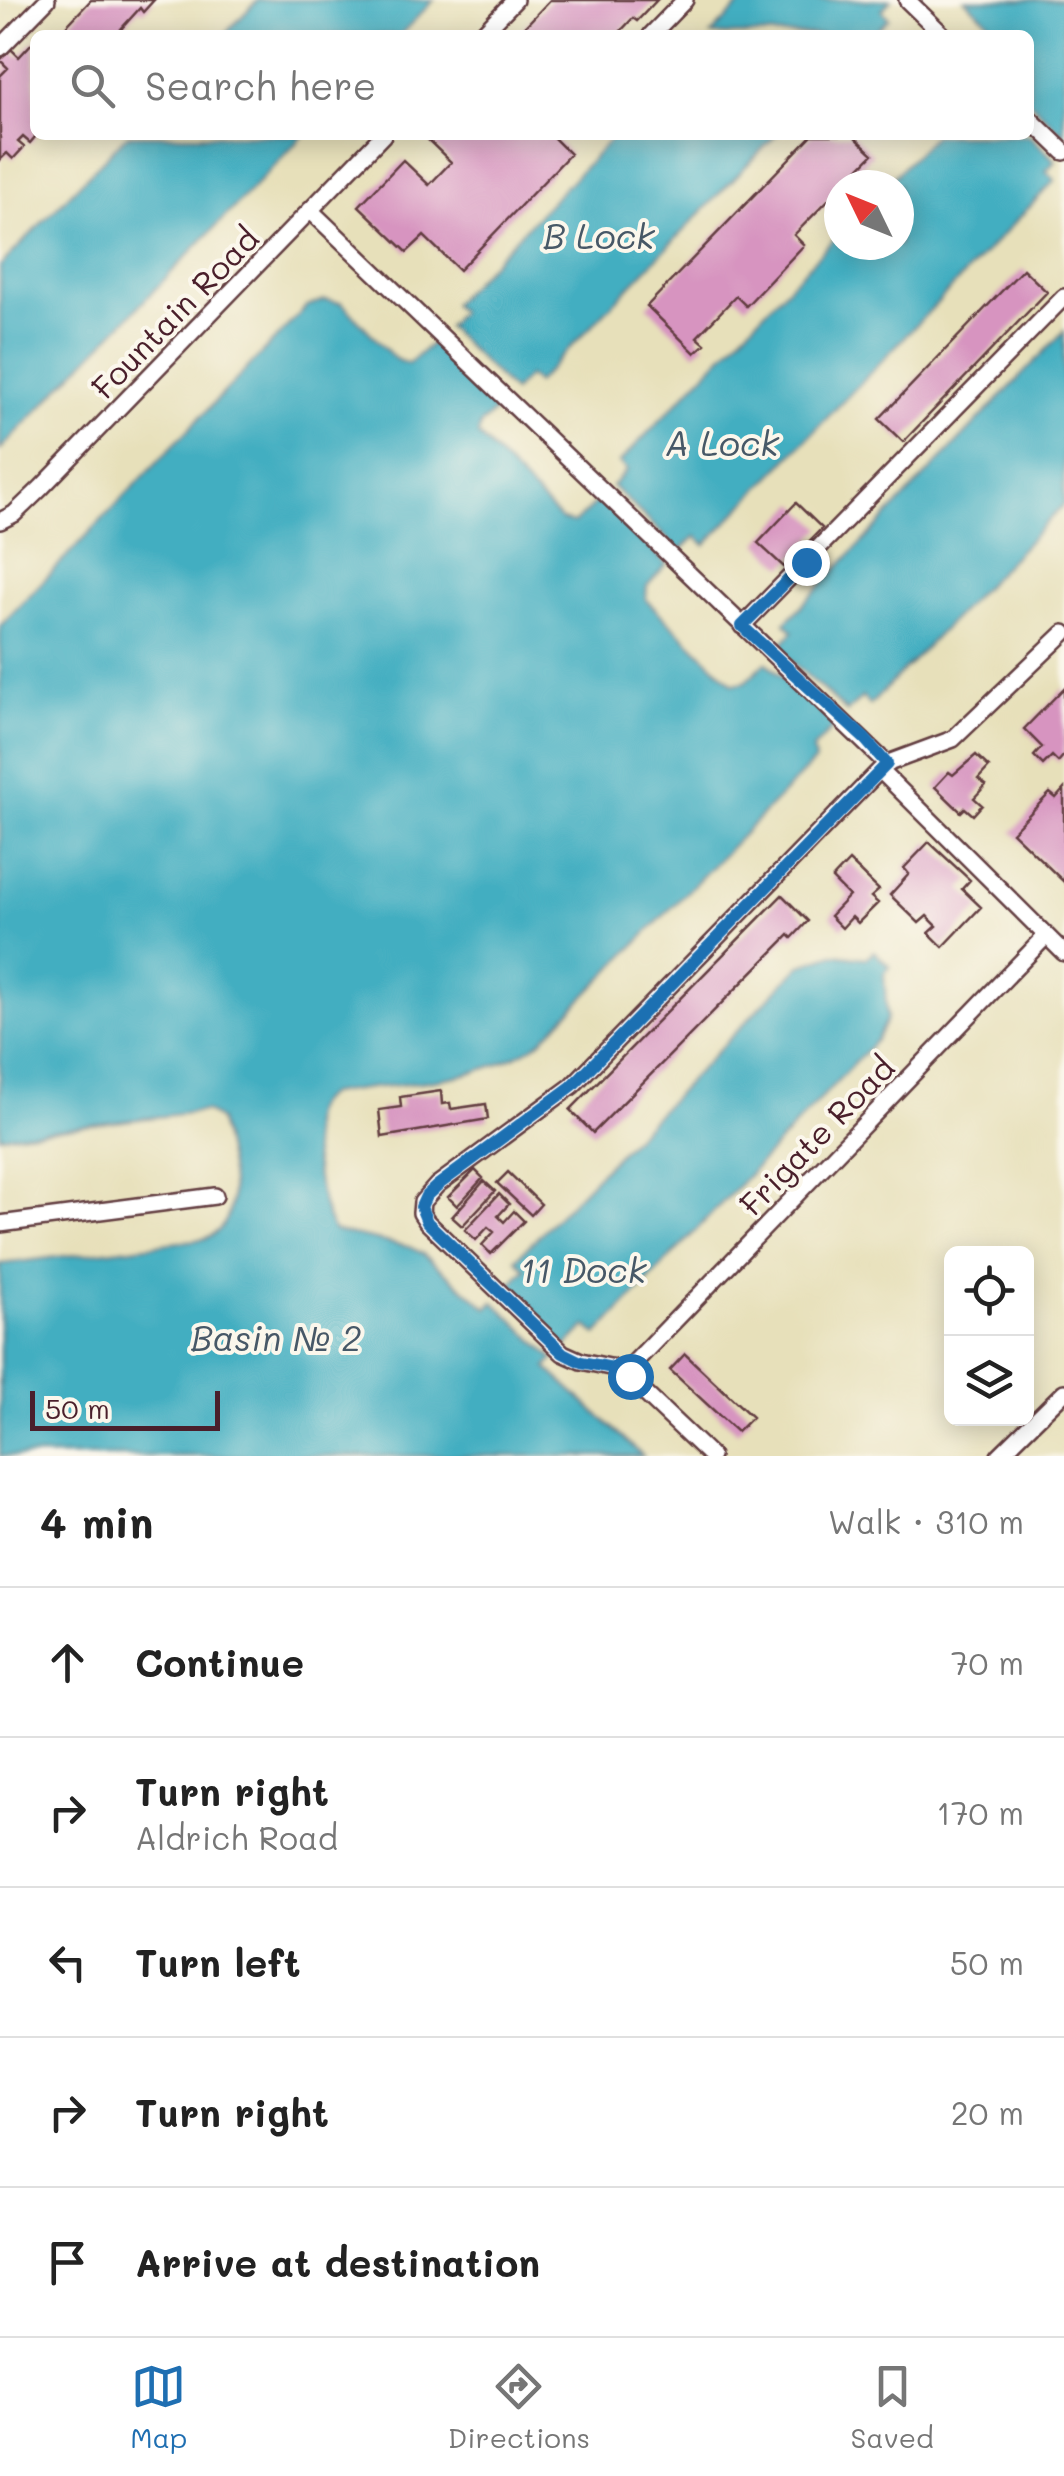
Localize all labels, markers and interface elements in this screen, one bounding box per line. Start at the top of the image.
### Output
search box [30,30,1034,140]
icon: search [65,58,120,113]
text: Search here [145,60,376,110]
north arrow [824,170,914,260]
water label: B Lock [543,212,656,258]
street label: Fountain Road [81,217,267,407]
water label: A Lock [665,419,780,465]
route end [784,540,830,586]
street label: Frigate Road [729,1046,903,1224]
water label: 11 Dock [520,1246,648,1292]
map controls [944,1246,1034,1426]
button: locate [944,1246,1034,1336]
water label: Basin № 2 [191,1314,361,1360]
button: layers [944,1336,1034,1426]
route start [608,1354,654,1400]
scale bar [30,1386,220,1430]
text: 50 m [45,1390,110,1426]
text: 4 min [40,1494,153,1549]
text: Walk · 310 m [828,1500,1024,1542]
icon: ahead [40,1635,95,1690]
text: Continue [135,1637,304,1687]
text: 70 m [951,1641,1024,1683]
text: Turn right [135,1766,329,1816]
icon: right [40,1785,95,1840]
text: 170 m [936,1791,1024,1833]
text: Aldrich Road [135,1816,338,1858]
icon: left [40,1935,95,1990]
text: Turn left [135,1937,301,1987]
text: 50 m [950,1941,1024,1983]
icon: right [40,2085,95,2140]
text: Turn right [135,2087,329,2137]
text: 20 m [951,2091,1024,2133]
icon: arrive [40,2235,95,2290]
text: Arrive at destination [135,2237,540,2287]
tab: Map [130,2359,187,2455]
tab: Directions [448,2359,590,2455]
tab: Saved [851,2359,934,2455]

